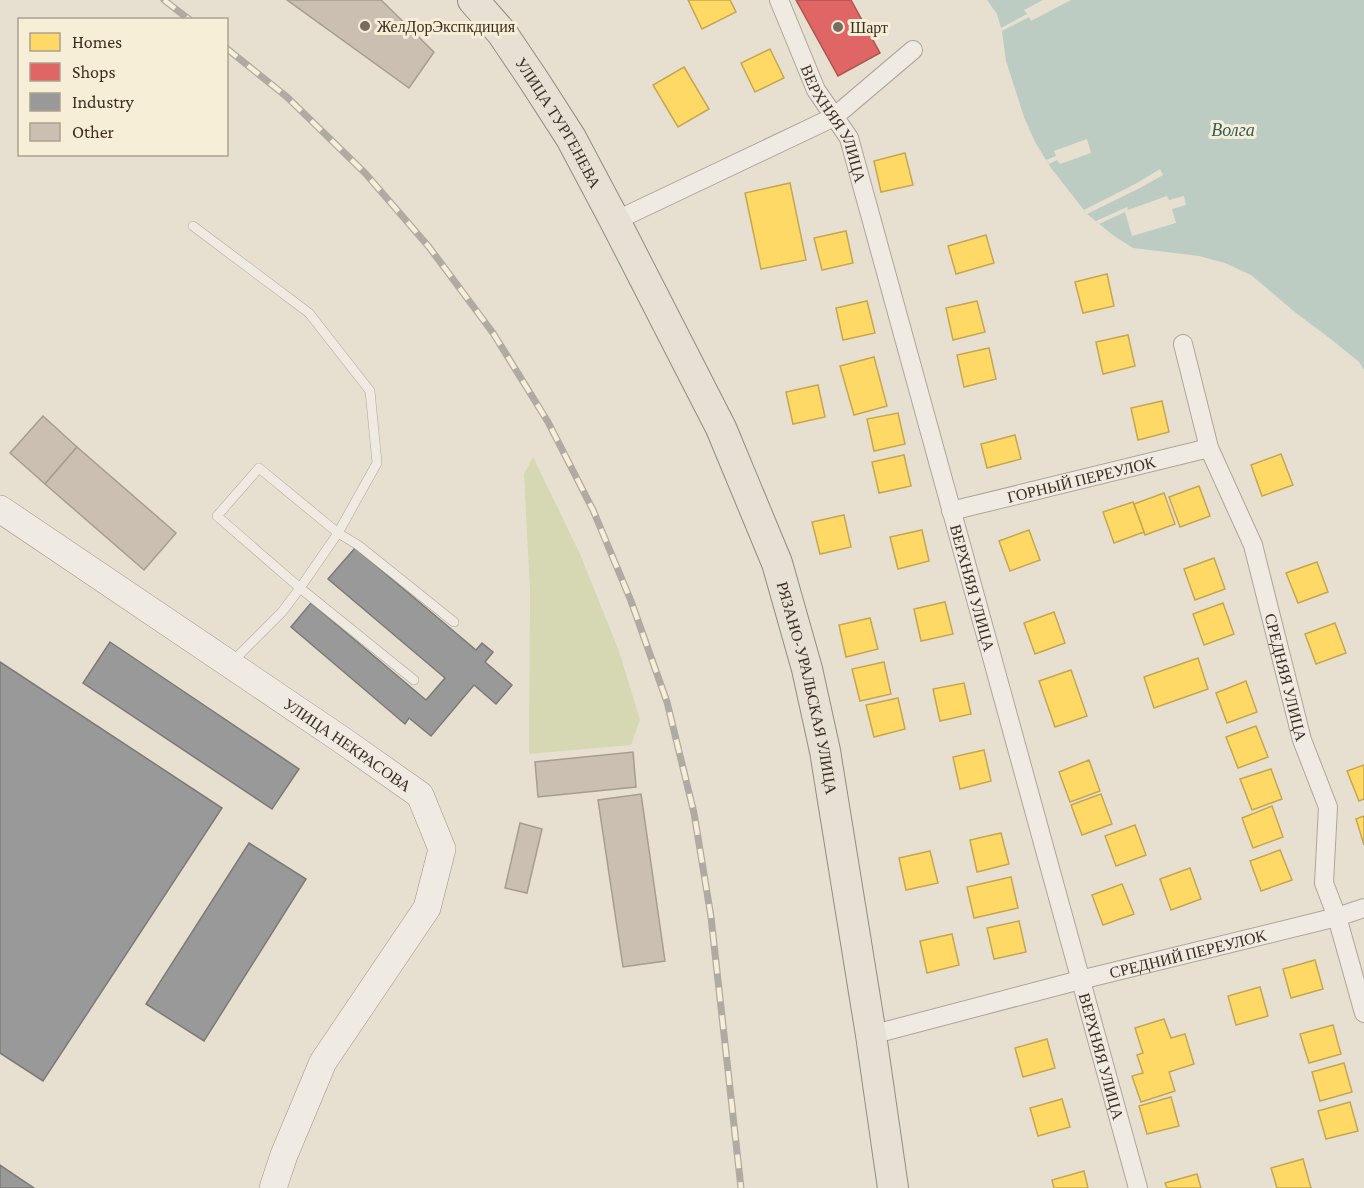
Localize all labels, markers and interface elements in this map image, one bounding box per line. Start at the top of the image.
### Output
legend [18,18,228,156]
place label: ЖелДорЭкспкдиция [377,18,516,36]
marker: ЖелДорЭкспкдиция [358,19,372,33]
place label: Шарт [850,19,888,37]
marker: Шарт [831,20,845,34]
text: Homes [72,32,122,52]
street label: УЛИЦА ТУРГЕНЕВА [512,54,605,191]
text: Shops [72,62,116,82]
street label: ВЕРХНЯЯ УЛИЦА [798,62,869,185]
text: Industry [72,92,135,112]
water label: Волга [1211,120,1255,140]
text: Other [72,122,115,142]
street label: ГОРНЫЙ ПЕРЕУЛОК [1005,453,1157,506]
street label: ВЕРХНЯЯ УЛИЦА [947,522,998,653]
street label: РЯЗАНО-УРАЛЬСКАЯ УЛИЦА [774,580,840,796]
street label: СРЕДНЯЯ УЛИЦА [1262,611,1311,743]
street label: УЛИЦА НЕКРАСОВА [281,695,415,795]
street label: СРЕДНИЙ ПЕРЕУЛОК [1108,926,1268,981]
street label: ВЕРХНЯЯ УЛИЦА [1076,991,1127,1122]

